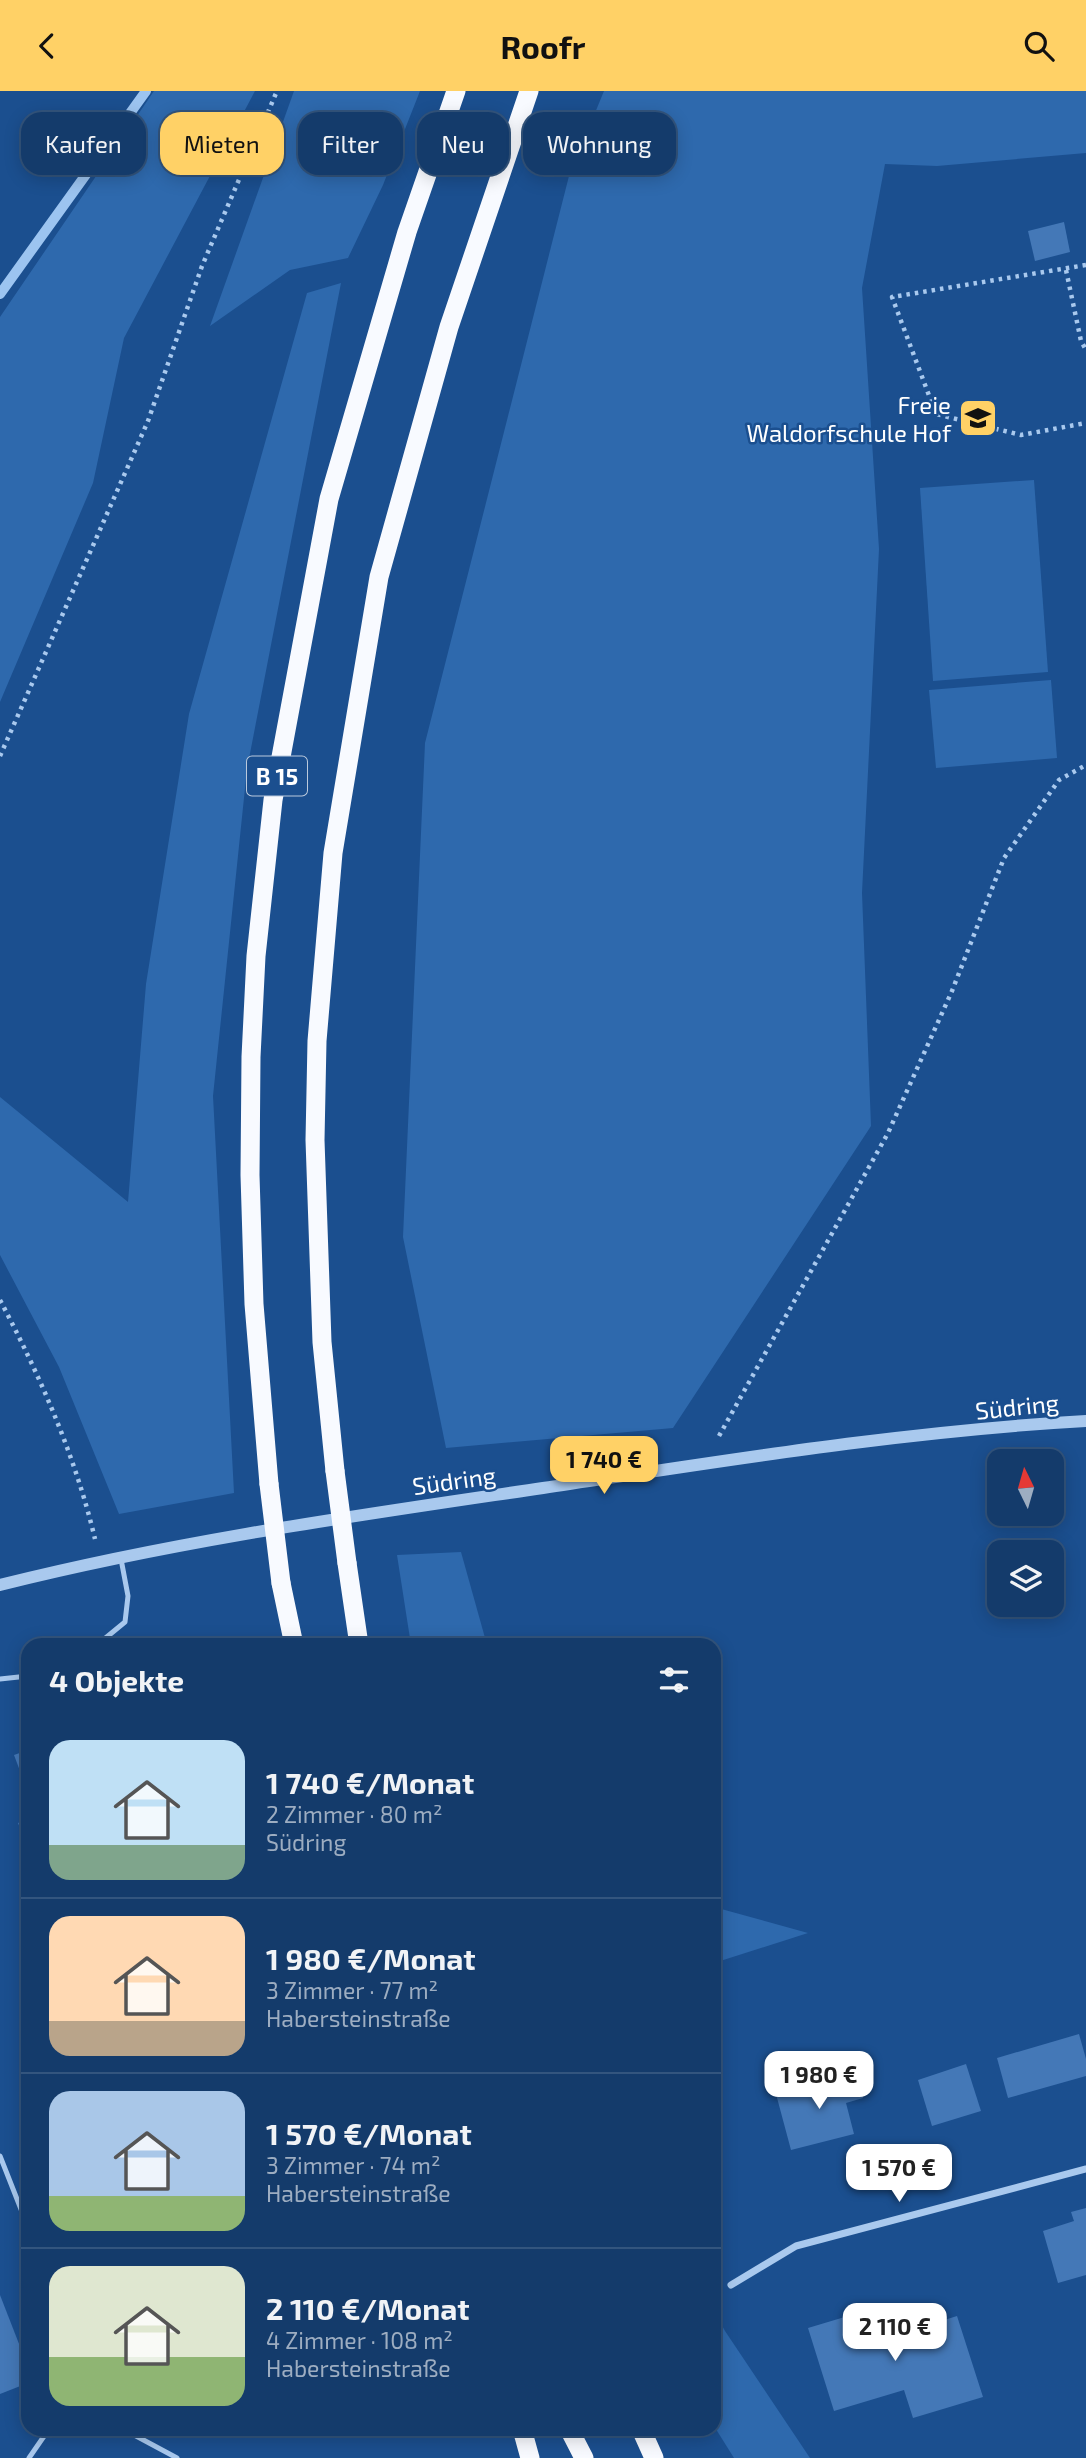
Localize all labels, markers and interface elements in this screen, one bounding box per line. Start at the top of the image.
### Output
icon: back [28,27,66,65]
text: Roofr [501,27,585,65]
icon: search [1020,27,1058,65]
chip: Kaufen [21,112,146,175]
chip: Mieten [160,112,284,175]
chip: Filter [298,112,403,175]
chip: Neu [417,112,509,175]
chip: Wohnung [523,112,676,175]
place label: Freie Waldorfschule Hof [746,390,952,447]
school or university icon: Freie Waldorfschule Hof [957,397,999,439]
road number: B 15 [247,757,307,796]
street label: Südring [974,1387,1060,1425]
pin: 1 740 € [539,1437,669,1496]
text: 1 740 € [566,1445,642,1473]
north arrow [987,1449,1064,1526]
map controls [987,1449,1064,1617]
street label: Südring [410,1460,498,1500]
button: layers [987,1540,1064,1617]
icon: filters [655,1661,693,1699]
text: 4 Objekte [49,1662,184,1698]
text: 1 740 €/Monat [266,1764,474,1800]
icon: home [105,1768,189,1852]
text: 2 Zimmer · 80 m² [266,1800,442,1828]
text: Südring [266,1828,346,1856]
text: 1 980 €/Monat [266,1940,476,1976]
icon: home [105,1944,189,2028]
text: 3 Zimmer · 77 m² [266,1976,438,2004]
text: Habersteinstraße [266,2004,451,2032]
pin: 1 980 € [754,2051,884,2111]
text: 1 980 € [780,2060,858,2088]
text: 1 570 €/Monat [266,2115,472,2151]
icon: home [105,2119,189,2203]
pin: 1 570 € [834,2145,964,2204]
text: 3 Zimmer · 74 m² [266,2151,440,2179]
text: 1 570 € [862,2153,936,2181]
text: Habersteinstraße [266,2179,451,2207]
text: 2 110 €/Monat [266,2290,470,2326]
icon: home [105,2294,189,2378]
pin: 2 110 € [830,2303,960,2363]
text: 2 110 € [859,2312,931,2340]
text: 4 Zimmer · 108 m² [266,2326,453,2354]
text: Habersteinstraße [266,2354,451,2382]

